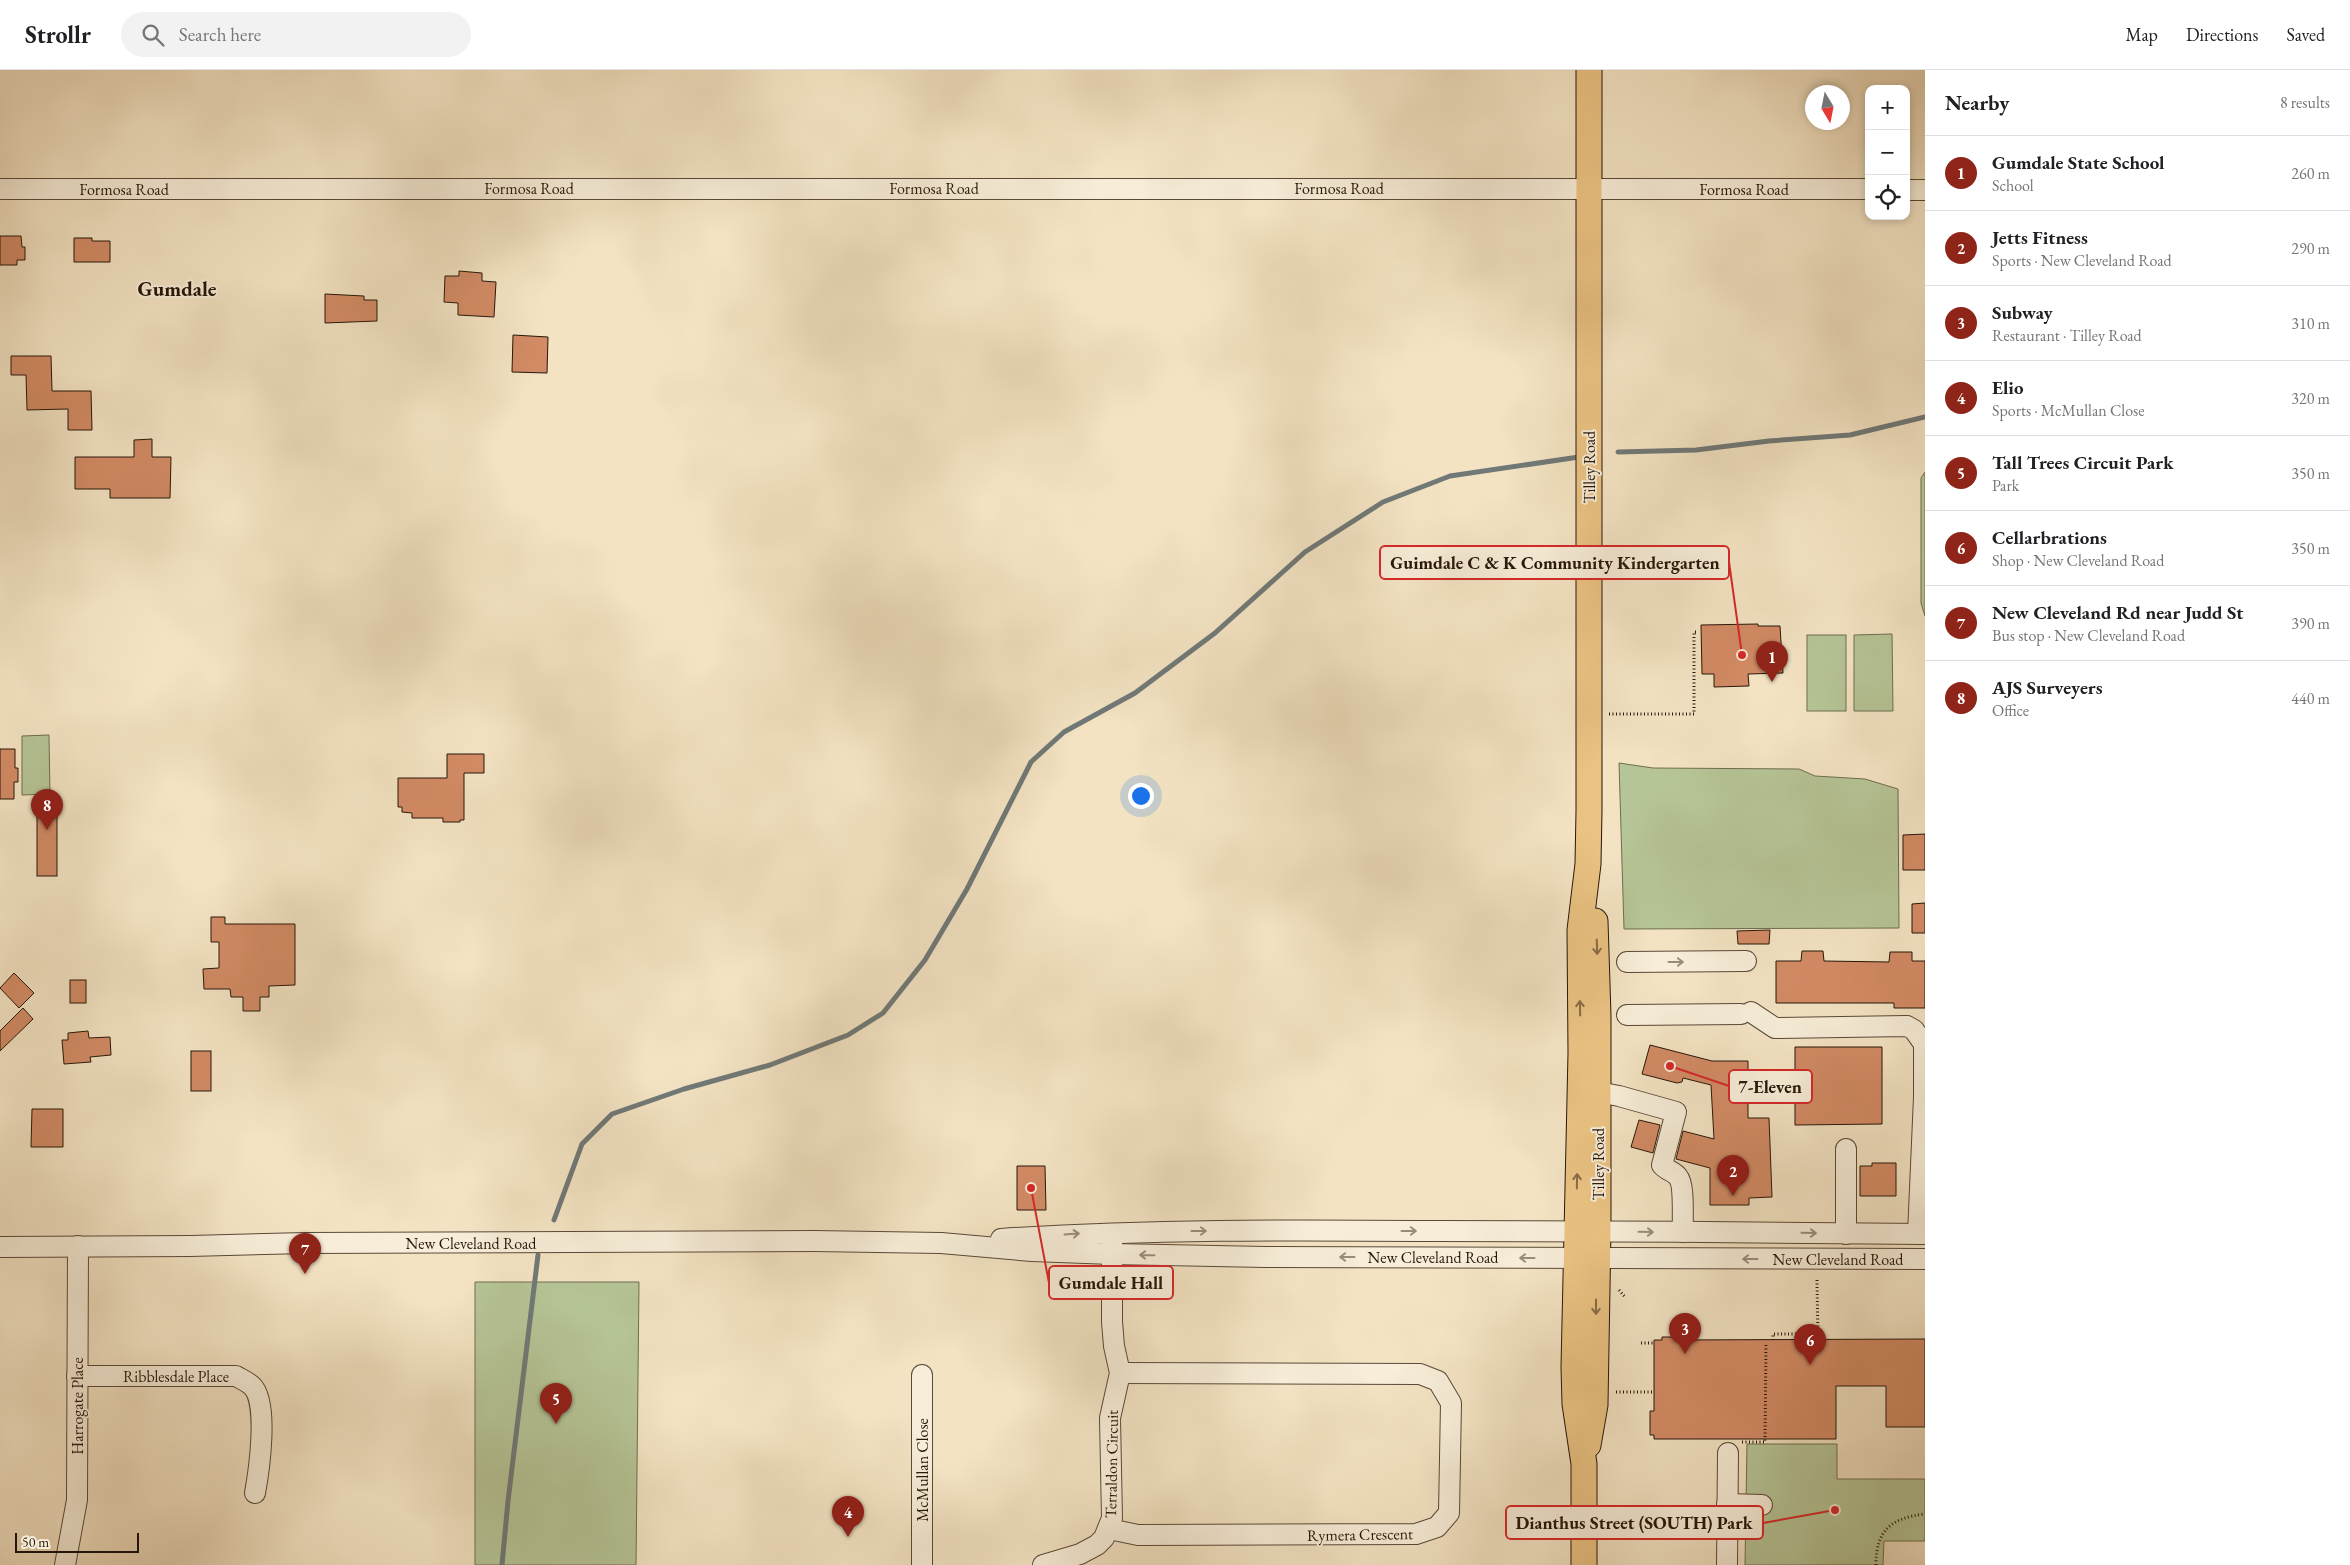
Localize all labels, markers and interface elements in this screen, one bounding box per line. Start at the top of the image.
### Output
search box [121,12,471,57]
text: Strollr [25,19,91,50]
icon: search [139,21,167,49]
text: Search here [179,22,261,47]
text: Map [2126,23,2158,46]
text: Directions [2186,23,2258,46]
text: Saved [2286,23,2325,46]
north arrow [1805,85,1850,130]
map controls [1865,85,1910,220]
button: + [1865,85,1910,130]
text: Nearby [1945,89,2009,116]
text: 8 results [2280,92,2330,113]
button: − [1865,130,1910,175]
text: Gumdale State School [1992,150,2164,175]
text: 1 [1957,163,1965,184]
text: 260 m [2291,163,2330,184]
button: locate [1865,175,1910,220]
text: School [1992,175,2034,196]
street label: Formosa Road [484,178,575,199]
street label: Formosa Road [889,178,980,199]
street label: Formosa Road [1294,178,1385,199]
street label: Formosa Road [79,179,170,200]
street label: Formosa Road [1699,179,1790,200]
text: Jetts Fitness [1992,225,2088,250]
text: 2 [1957,238,1965,259]
text: 290 m [2291,238,2330,259]
text: Sports · New Cleveland Road [1992,250,2172,271]
district label: Gumdale [138,275,217,302]
text: Subway [1992,300,2053,325]
text: 3 [1957,313,1965,334]
text: 310 m [2291,313,2330,334]
text: Restaurant · Tilley Road [1992,325,2142,346]
text: Elio [1992,375,2024,400]
text: 4 [1957,388,1965,409]
text: 320 m [2291,388,2330,409]
text: Sports · McMullan Close [1992,400,2145,421]
street label: Tilley Road [1579,430,1600,503]
text: Tall Trees Circuit Park [1992,450,2174,475]
text: 5 [1957,463,1965,484]
text: 350 m [2291,463,2330,484]
text: Park [1992,475,2019,496]
text: Cellarbrations [1992,525,2107,550]
text: 6 [1957,538,1965,559]
text: 350 m [2291,538,2330,559]
callout: Guimdale C & K Community Kindergarten [1380,546,1729,579]
text: Shop · New Cleveland Road [1992,550,2164,571]
text: Guimdale C & K Community Kindergarten [1390,551,1720,574]
text: New Cleveland Rd near Judd St [1992,600,2244,625]
text: 7 [1957,613,1965,634]
text: 390 m [2291,613,2330,634]
text: Bus stop · New Cleveland Road [1992,625,2185,646]
pin: 1 [1756,641,1788,682]
text: AJS Surveyers [1992,675,2103,700]
text: 8 [1957,688,1965,709]
text: 440 m [2291,688,2330,709]
text: Office [1992,700,2029,721]
your location [1128,783,1154,809]
pin: 8 [31,789,63,830]
one-way arrow [1592,938,1602,955]
one-way arrow [1668,957,1684,967]
one-way arrow [1575,1000,1585,1016]
callout: 7-Eleven [1729,1070,1812,1103]
text: 7-Eleven [1738,1075,1802,1098]
street label: Tilley Road [1588,1127,1609,1200]
pin: 2 [1717,1155,1749,1196]
one-way arrow [1573,1173,1582,1189]
one-way arrow [1190,1226,1207,1236]
one-way arrow [1401,1226,1417,1235]
one-way arrow [1638,1227,1654,1236]
one-way arrow [1063,1229,1079,1238]
one-way arrow [1801,1229,1817,1238]
pin: 7 [289,1233,321,1274]
street label: New Cleveland Road [406,1233,537,1254]
street label: New Cleveland Road [1368,1247,1499,1268]
street label: New Cleveland Road [1773,1249,1904,1270]
one-way arrow [1139,1250,1156,1260]
one-way arrow [1339,1252,1356,1262]
one-way arrow [1519,1253,1536,1263]
one-way arrow [1742,1254,1758,1264]
callout: Gumdale Hall [1049,1266,1173,1299]
text: Gumdale Hall [1059,1271,1163,1294]
one-way arrow [1591,1298,1601,1315]
pin: 3 [1669,1313,1701,1354]
pin: 6 [1794,1324,1826,1365]
street label: Harrogate Place [67,1357,88,1455]
street label: Ribblesdale Place [123,1366,229,1387]
pin: 5 [540,1383,572,1424]
street label: Terraldon Circuit [1100,1410,1123,1518]
street label: McMullan Close [912,1418,933,1522]
pin: 4 [832,1496,864,1537]
callout: Dianthus Street (SOUTH) Park [1506,1506,1763,1539]
text: Dianthus Street (SOUTH) Park [1516,1511,1754,1534]
street label: Rymera Crescent [1307,1523,1413,1546]
scale bar [15,1530,139,1553]
text: 50 m [22,1533,49,1551]

